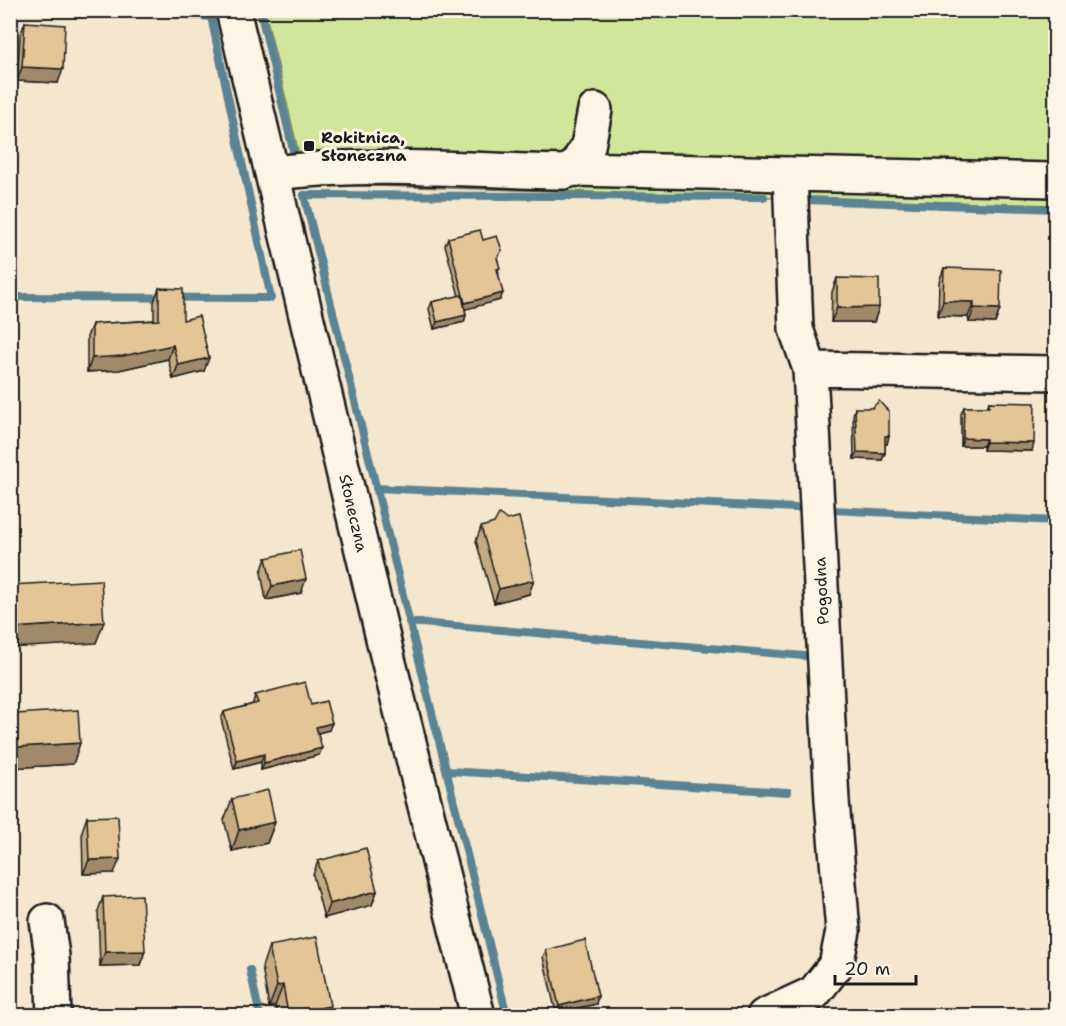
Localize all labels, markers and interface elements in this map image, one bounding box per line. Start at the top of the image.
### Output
place label: Rokitnica, Słoneczna [321,127,407,166]
marker: Rokitnica, Słoneczna [302,139,316,153]
street label: Słoneczna [334,472,373,554]
street label: Pogodna [809,557,834,625]
scale bar [835,948,916,986]
text: 20 m [844,957,890,981]

